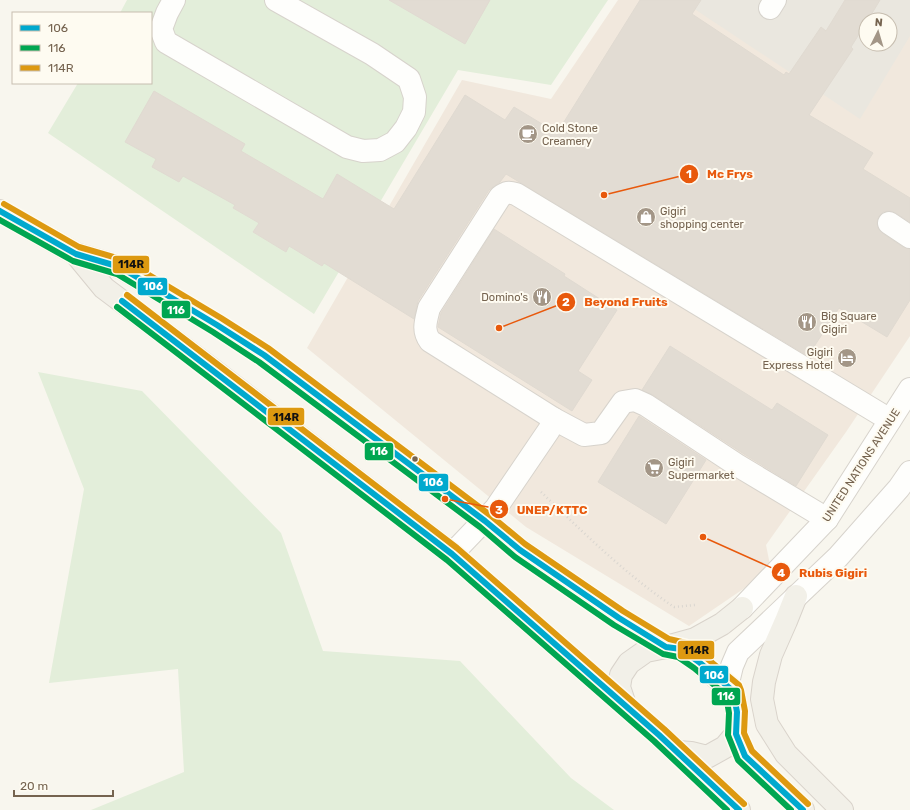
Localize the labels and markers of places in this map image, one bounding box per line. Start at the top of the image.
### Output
place label: Cold Stone Creamery [542,122,598,148]
cafe icon: Cold Stone Creamery [517,123,539,145]
callout: Mc Frys [679,162,760,186]
place label: Gigiri shopping center [660,205,745,231]
shop icon: Gigiri shopping center [635,206,657,228]
restaurant icon: Domino's [531,286,553,308]
callout: Beyond Fruits [556,290,676,314]
place label: Domino's [481,291,528,304]
place label: Big Square Gigiri [821,310,877,336]
restaurant icon: Big Square Gigiri [796,311,818,333]
place label: Gigiri Express Hotel [762,346,833,372]
hotel icon: Gigiri Express Hotel [836,347,858,369]
unlabelled marker [410,454,420,464]
place label: Gigiri Supermarket [668,456,735,482]
supermarket icon: Gigiri Supermarket [643,457,665,479]
callout: UNEP/KTTC [489,497,596,521]
callout: Rubis Gigiri [771,560,875,584]

